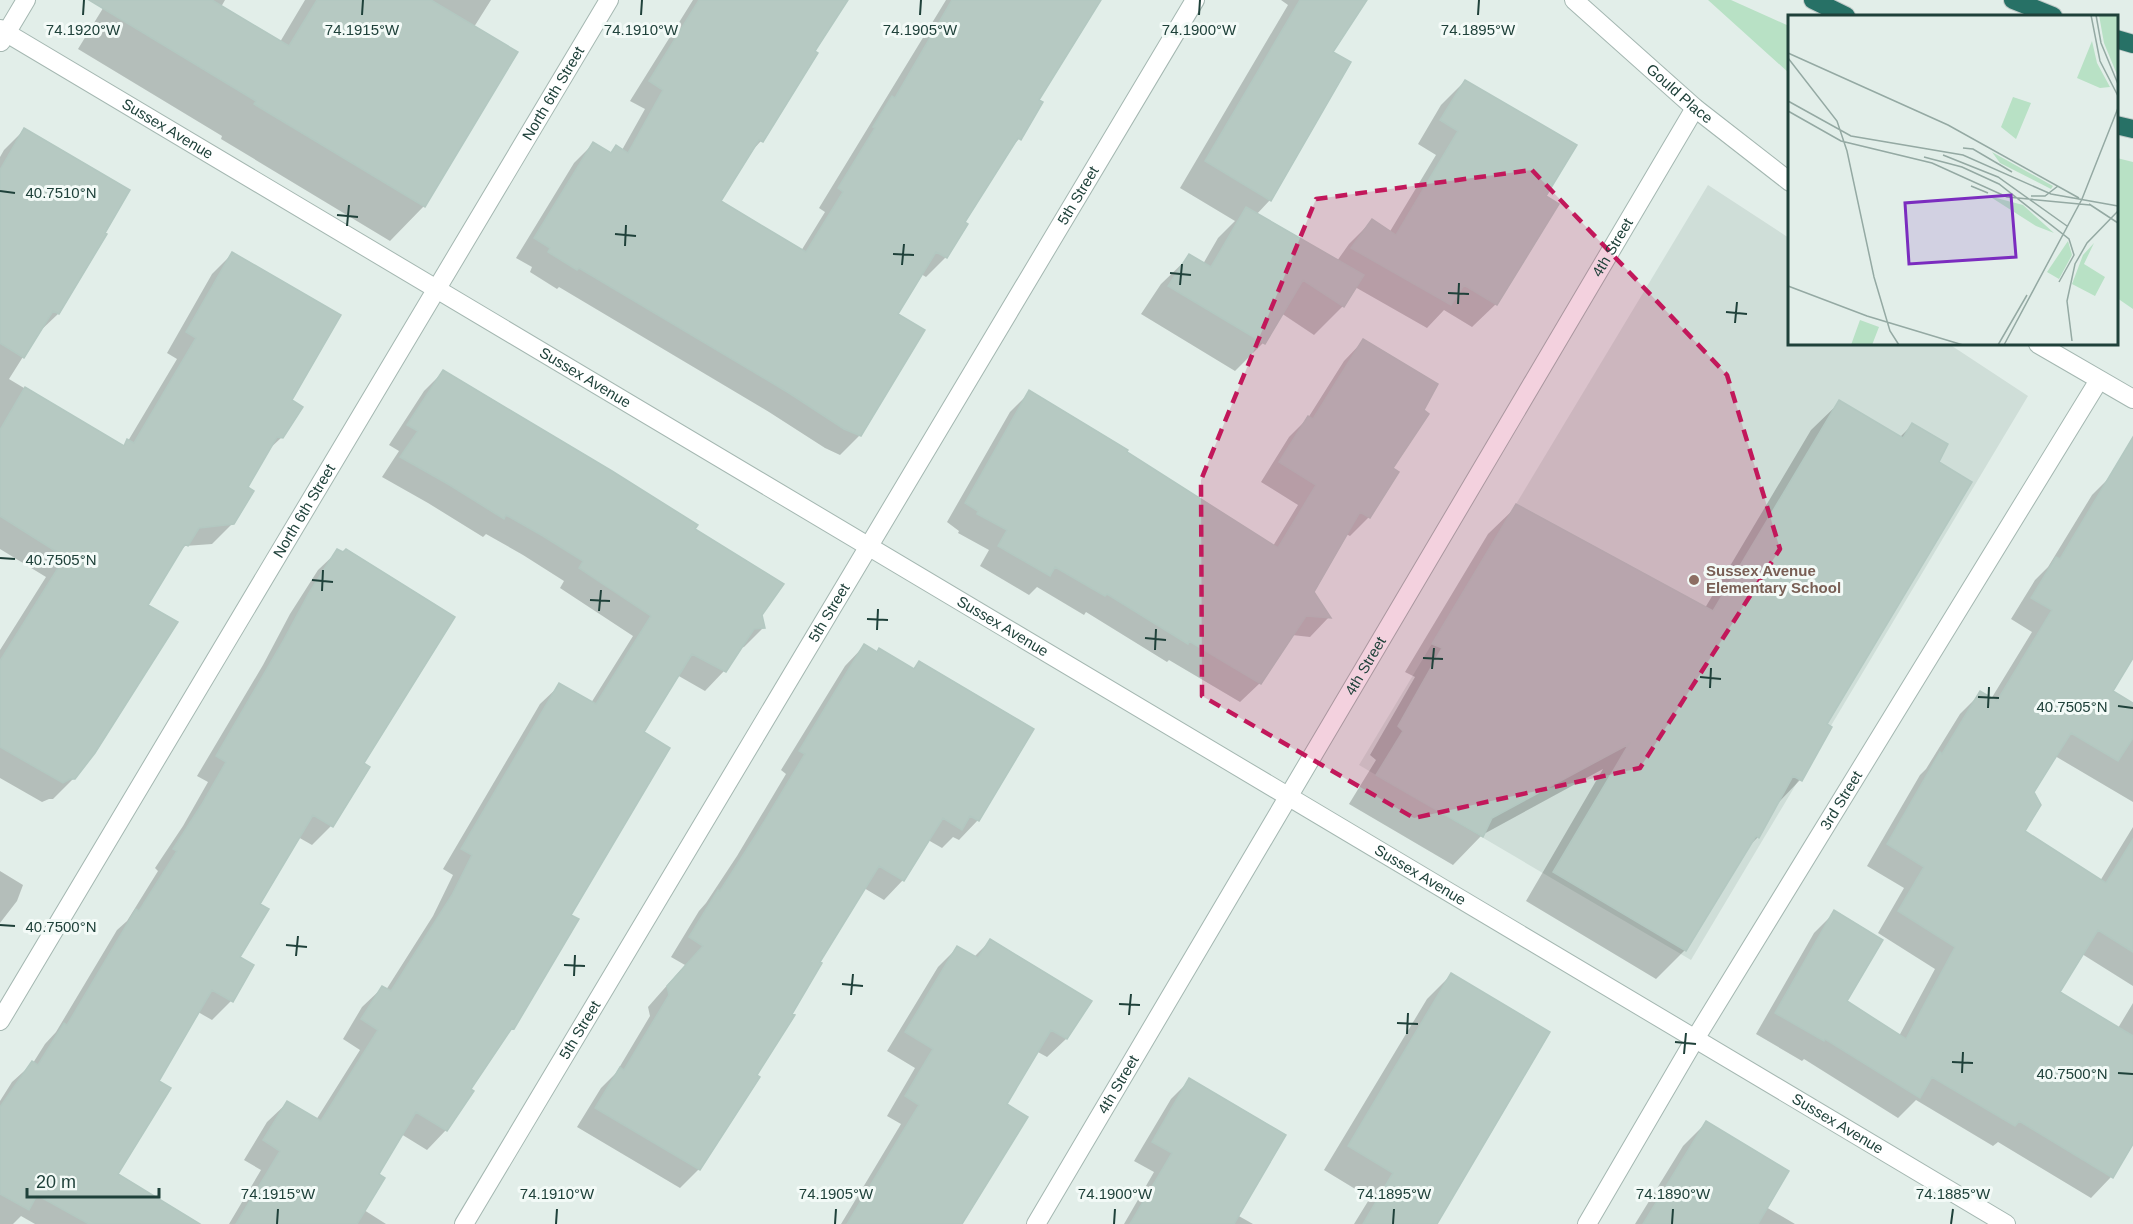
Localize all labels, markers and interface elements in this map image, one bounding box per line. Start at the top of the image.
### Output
inset map [1788,15,2118,345]
text: 74.1920°W [46,21,121,38]
text: 74.1915°W [325,21,400,38]
text: 74.1910°W [604,21,679,38]
text: 74.1905°W [883,21,958,38]
text: 74.1900°W [1162,21,1237,38]
text: 74.1895°W [1441,21,1516,38]
street label: North 6th Street [518,43,588,143]
street label: Gould Place [1643,60,1716,126]
street label: Sussex Avenue [119,95,216,162]
street label: 5th Street [1054,162,1102,228]
text: 40.7510°N [25,184,97,201]
street label: 4th Street [1588,214,1636,280]
street label: Sussex Avenue [537,343,634,411]
street label: North 6th Street [269,460,339,560]
text: 40.7505°N [25,551,97,568]
place label: Sussex Avenue Elementary School [1706,562,1841,596]
marker: Sussex Avenue Elementary School [1687,573,1701,587]
street label: 5th Street [805,579,853,645]
street label: Sussex Avenue [954,592,1052,660]
street label: 4th Street [1341,633,1389,698]
text: 40.7505°N [2036,698,2108,715]
street label: 3rd Street [1816,767,1866,833]
street label: Sussex Avenue [1372,841,1469,908]
text: 40.7500°N [25,918,97,935]
street label: 5th Street [555,997,604,1062]
street label: 4th Street [1094,1051,1142,1117]
text: 40.7500°N [2036,1065,2108,1082]
street label: Sussex Avenue [1789,1090,1887,1157]
scale bar [27,1161,159,1199]
text: 20 m [36,1172,76,1192]
text: 74.1915°W [241,1185,316,1202]
text: 74.1910°W [520,1185,595,1202]
text: 74.1905°W [799,1185,874,1202]
text: 74.1900°W [1078,1185,1153,1202]
text: 74.1895°W [1357,1185,1432,1202]
text: 74.1890°W [1636,1185,1711,1202]
text: 74.1885°W [1916,1185,1991,1202]

